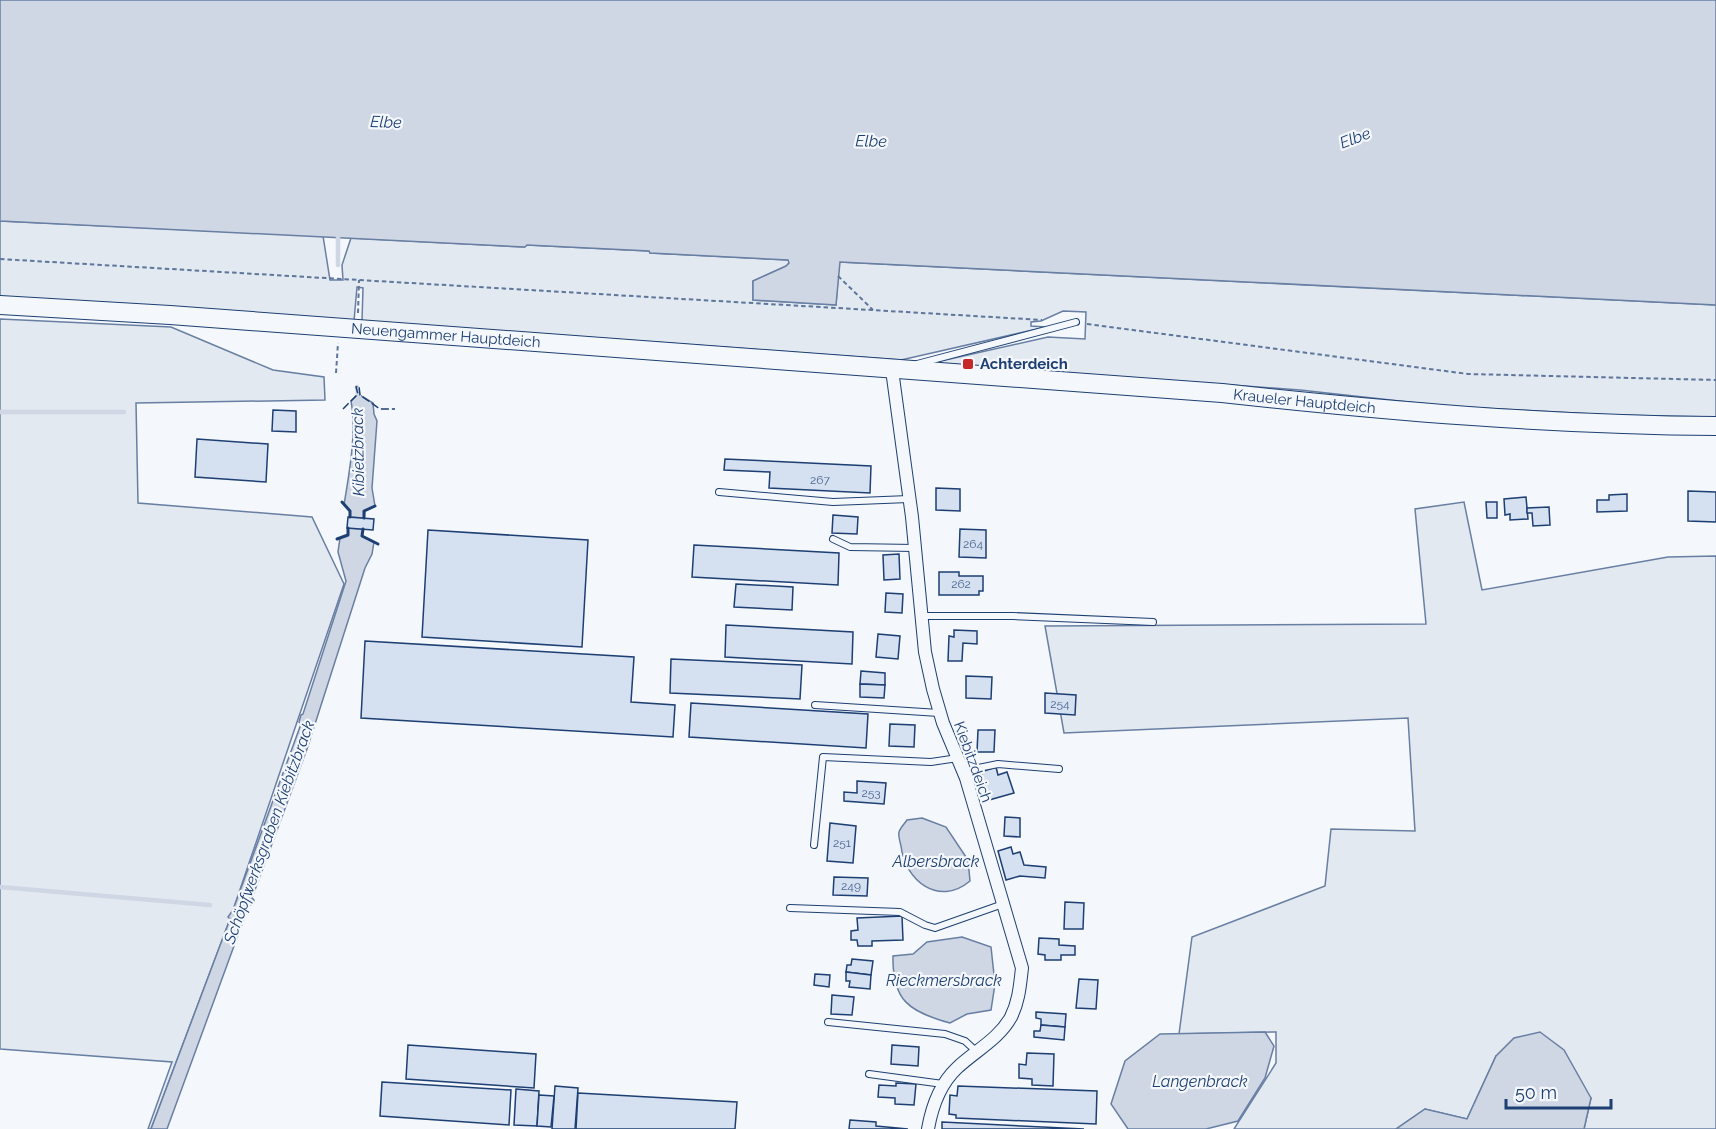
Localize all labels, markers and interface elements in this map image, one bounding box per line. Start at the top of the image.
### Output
water label: Elbe [370,112,403,132]
water label: Elbe [1337,123,1374,153]
water label: Elbe [855,131,887,151]
street label: Neuengammer Hauptdeich [351,319,541,351]
place label: Achterdeich [980,355,1068,373]
marker: Achterdeich [961,357,975,371]
street label: Kraueler Hauptdeich [1232,385,1376,417]
water label: Kibietzbrack [348,407,368,496]
house number: 267 [810,473,831,487]
house number: 264 [963,537,983,551]
house number: 262 [951,577,971,591]
house number: 254 [1050,697,1070,711]
water label: Schöpfwerksgraben Kiebitzbrack [219,717,318,947]
street label: Kiebitzdeich [950,719,996,805]
house number: 253 [861,786,881,800]
house number: 251 [833,836,851,850]
water label: Albersbrack [892,852,980,871]
house number: 249 [841,879,861,893]
water label: Rieckmersbrack [886,971,1002,990]
water label: Langenbrack [1152,1072,1248,1091]
scale bar [1506,1072,1611,1110]
text: 50 m [1515,1082,1557,1103]

